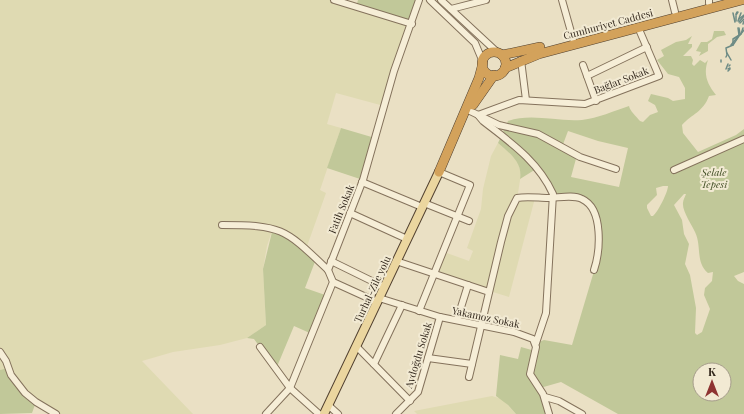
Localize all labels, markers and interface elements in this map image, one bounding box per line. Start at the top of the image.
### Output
street label: Cumhuriyet Caddesi [562,5,655,43]
street label: Bağlar Sokak [592,63,651,97]
park label: Şelale Tepesi [701,165,728,191]
street label: Fatih Sokak [325,182,357,236]
street label: Turhal-Zile yolu [350,253,394,325]
street label: Yakamoz Sokak [450,303,522,331]
street label: Aydoğdu Sokak [401,320,435,391]
north arrow [692,362,732,402]
text: K [708,364,716,379]

